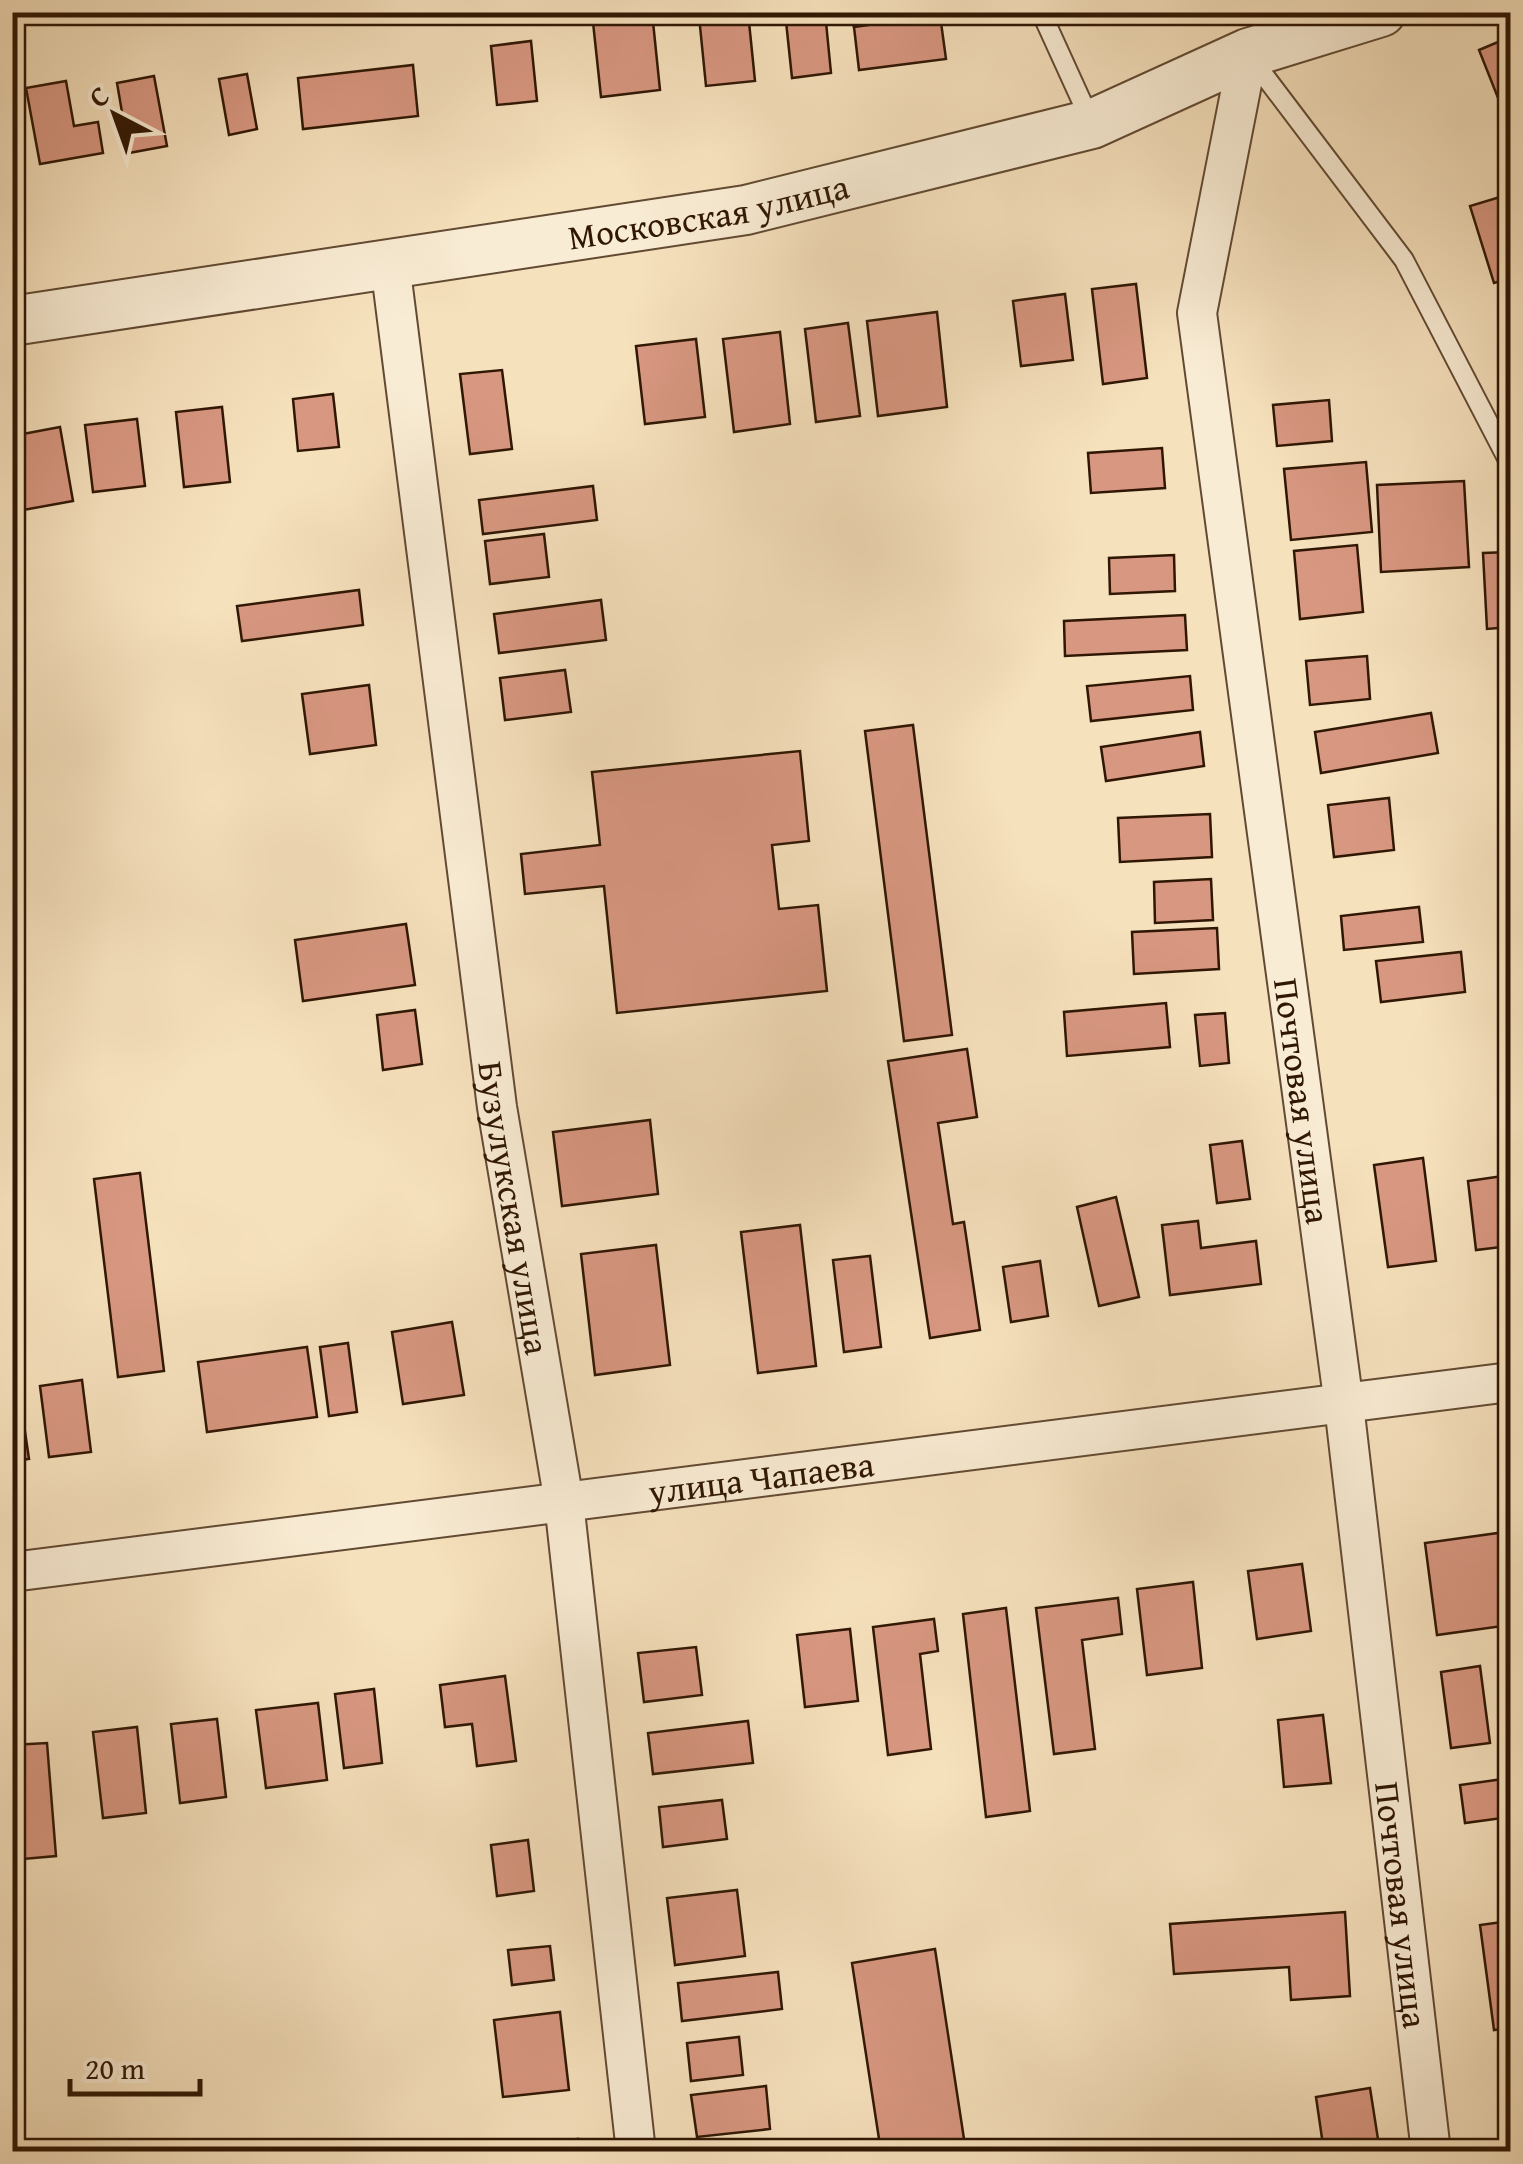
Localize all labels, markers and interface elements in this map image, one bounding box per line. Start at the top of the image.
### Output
north arrow [65,65,165,165]
text: С [79,75,118,116]
street label: Московская улица [565,160,854,262]
street label: Почтовая улица [1261,975,1345,1227]
street label: Бузулукская улица [466,1058,564,1359]
street label: улица Чапаева [644,1437,877,1517]
street label: Почтовая улица [1363,1779,1442,2031]
scale bar [70,2034,200,2096]
text: 20 m [85,2046,145,2090]

